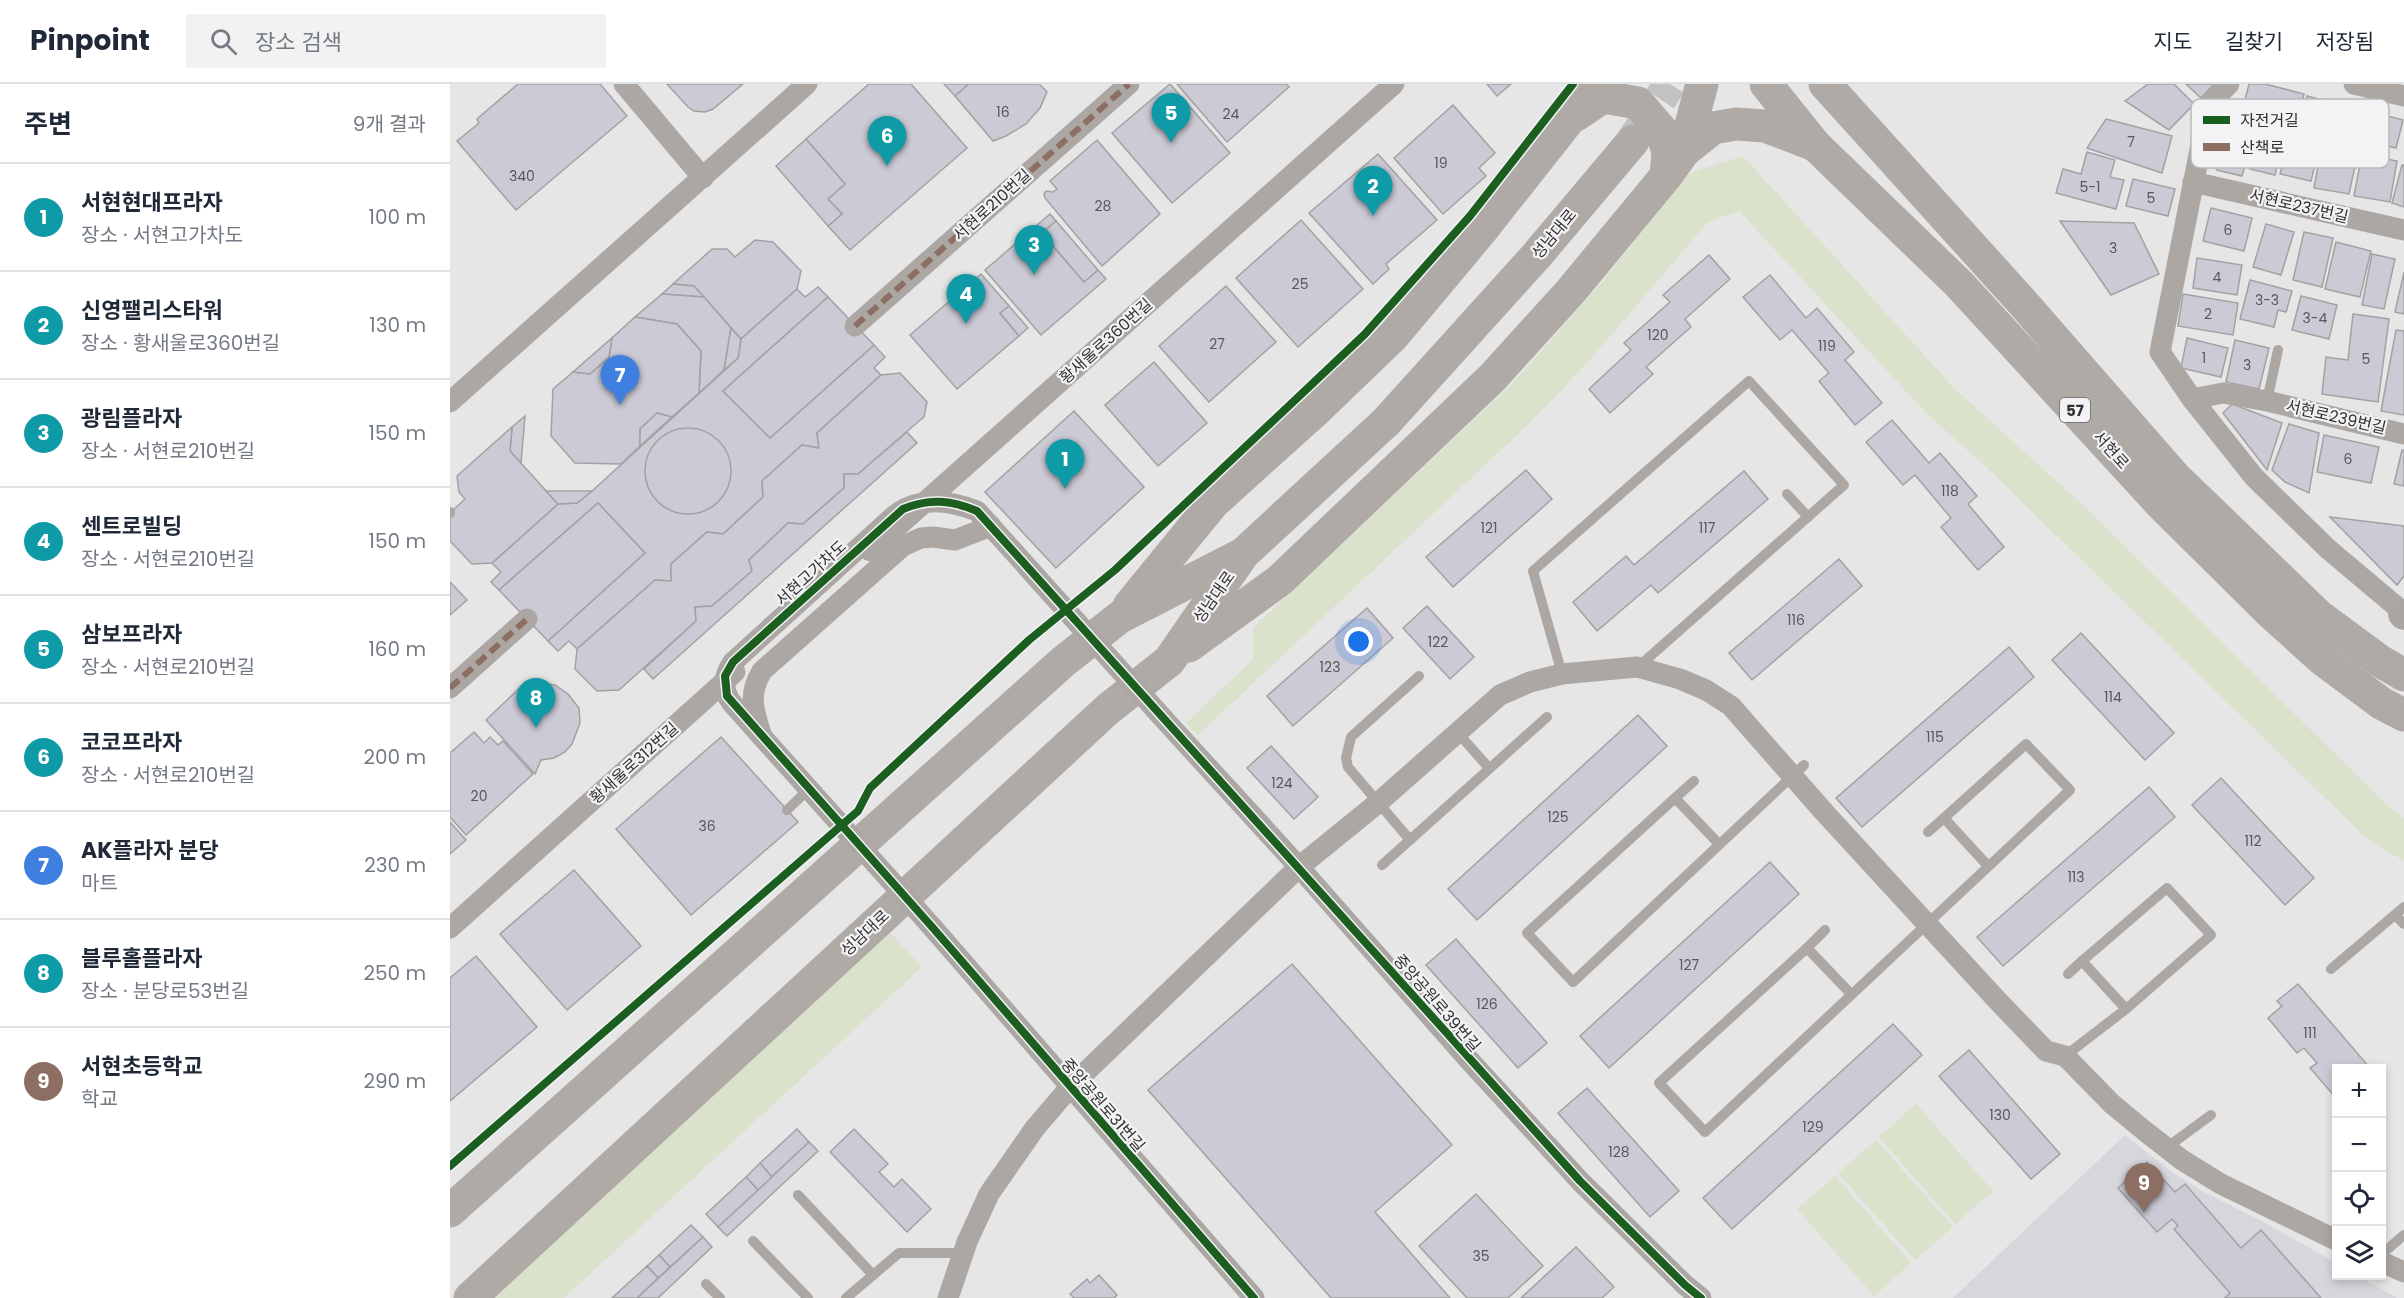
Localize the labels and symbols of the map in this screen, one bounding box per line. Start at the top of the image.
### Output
pin: 5 [1152,94,1190,143]
legend [2191,99,2389,168]
house number: 16 [996,102,1010,122]
house number: 24 [1223,104,1240,124]
text: 자전거길 [2240,109,2299,132]
pin: 6 [868,116,906,166]
house number: 7 [2127,132,2135,152]
text: 산책로 [2240,136,2284,159]
house number: 19 [1434,153,1448,173]
street label: 서현로210번길 [948,164,1036,246]
house number: 340 [509,166,535,186]
pin: 2 [1354,166,1392,216]
house number: 5-1 [2080,177,2101,197]
street label: 서현로237번길 [2247,183,2351,229]
house number: 5 [2147,188,2155,208]
house number: 28 [1095,196,1112,216]
street label: 성남대로 [1526,204,1582,264]
house number: 6 [2224,220,2233,240]
pin: 3 [1014,226,1054,275]
house number: 3 [2109,238,2117,258]
house number: 4 [2213,267,2222,287]
pin: 4 [946,274,986,324]
house number: 25 [1292,274,1308,294]
house number: 3-3 [2255,290,2279,310]
street label: 황새울로360번길 [1054,293,1158,389]
house number: 2 [2204,304,2212,324]
house number: 3-4 [2303,308,2328,328]
house number: 120 [1647,325,1669,345]
house number: 27 [1209,334,1225,354]
house number: 119 [1818,336,1836,356]
house number: 1 [2202,348,2206,368]
house number: 5 [2362,349,2370,369]
house number: 3 [2243,355,2251,375]
pin: 7 [600,356,640,405]
street label: 서현로239번길 [2284,394,2388,440]
road number: 57 [2060,398,2090,422]
street label: 서현로 [2088,426,2135,474]
pin: 1 [1046,440,1084,489]
house number: 6 [2344,449,2353,469]
house number: 118 [1941,481,1959,501]
house number: 121 [1480,518,1498,538]
house number: 117 [1699,518,1716,538]
street label: 서현고가차도 [770,535,852,611]
street label: 성남대로 [1188,566,1240,628]
house number: 116 [1787,610,1805,630]
your location [1344,627,1373,656]
house number: 122 [1428,632,1448,652]
house number: 123 [1320,657,1340,677]
pin: 8 [516,678,556,728]
house number: 114 [2104,687,2122,707]
street label: 황새울로312번길 [585,717,683,809]
house number: 115 [1926,727,1944,747]
house number: 124 [1271,773,1293,793]
house number: 20 [471,786,487,806]
house number: 125 [1547,807,1569,827]
house number: 36 [698,816,716,836]
house number: 112 [2244,831,2262,851]
house number: 113 [2067,867,2085,887]
street label: 성남대로 [836,904,895,961]
street label: 중앙공원로39번길 [1388,949,1486,1057]
house number: 127 [1679,955,1699,975]
house number: 126 [1476,994,1498,1014]
house number: 111 [2303,1023,2317,1043]
street label: 중앙공원로31번길 [1056,1053,1150,1157]
house number: 130 [1989,1105,2011,1125]
house number: 129 [1802,1117,1824,1137]
house number: 128 [1608,1142,1630,1162]
pin: 9 [2124,1164,2164,1213]
house number: 35 [1472,1246,1490,1266]

